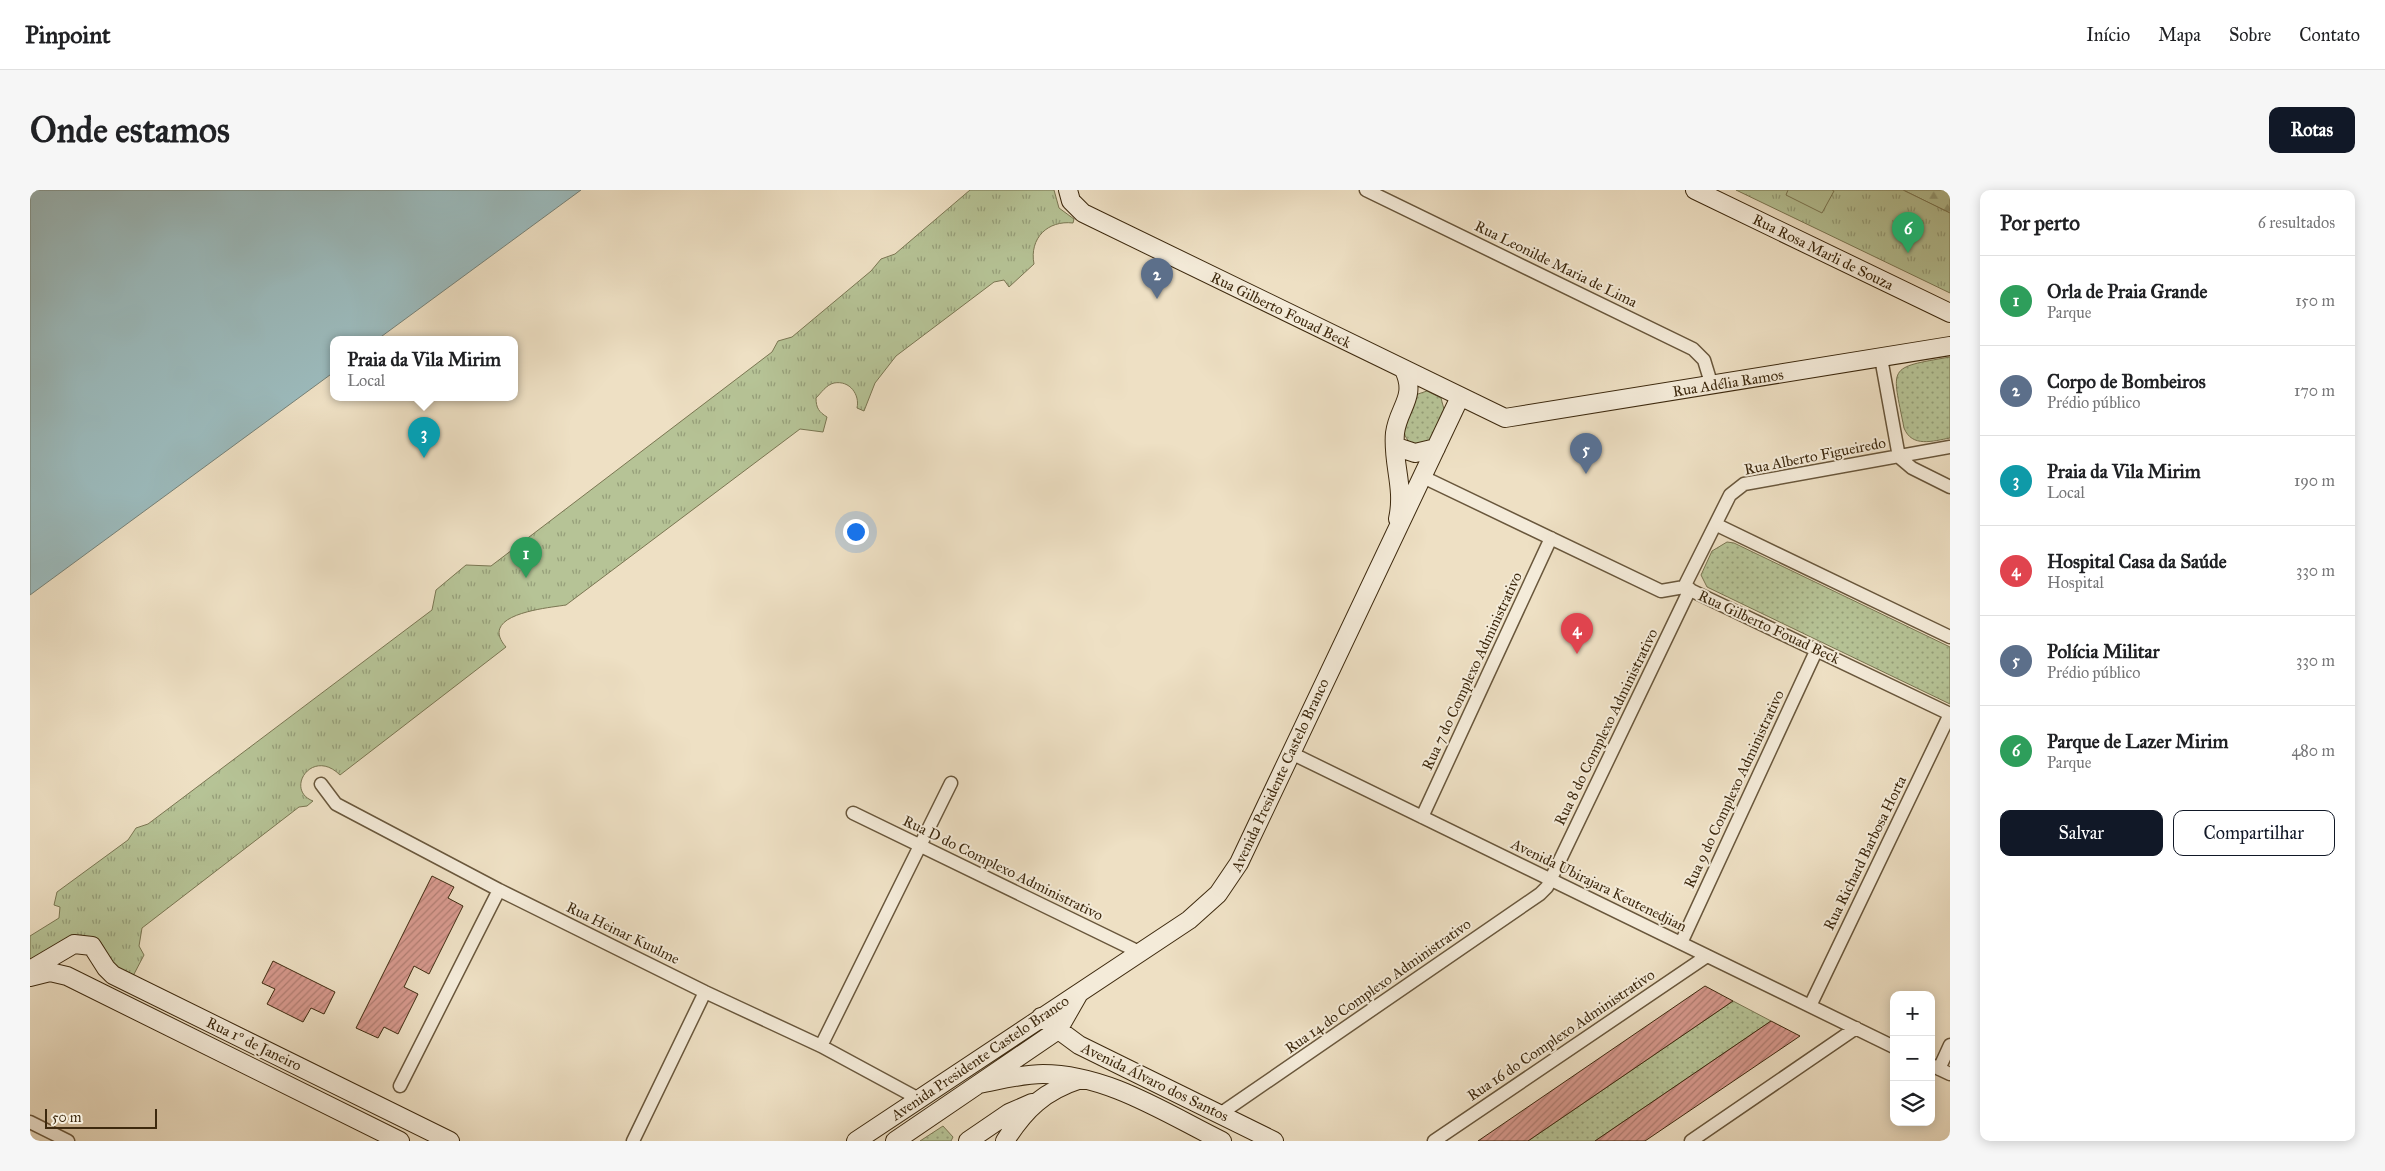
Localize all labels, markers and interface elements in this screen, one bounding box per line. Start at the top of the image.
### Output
text: Pinpoint [25,20,111,50]
text: Início [2086,24,2130,46]
text: Mapa [2158,24,2201,46]
text: Sobre [2229,24,2271,46]
text: Contato [2299,24,2360,46]
button: Rotas [2269,107,2355,153]
text: Onde estamos [30,109,230,152]
street label: Rua Rosa Marli de Souza [1750,210,1897,294]
text: Por perto [2000,210,2080,236]
pin: 6 [1892,212,1924,253]
text: 6 resultados [2258,213,2335,232]
street label: Rua Leonilde Maria de Lima [1472,217,1641,312]
pin: 2 [1141,258,1173,299]
street label: Rua Gilberto Fouad Beck [1208,268,1354,352]
text: Orla de Praia Grande [2047,280,2207,303]
text: 1 [2013,291,2019,310]
text: 150 m [2295,291,2335,310]
text: Parque [2047,303,2091,322]
popup [330,336,518,401]
text: Praia da Vila Mirim [347,348,501,371]
street label: Rua Adélia Ramos [1671,365,1785,401]
text: Corpo de Bombeiros [2047,370,2206,393]
text: Local [347,371,385,390]
text: 2 [2012,381,2020,400]
text: 170 m [2294,381,2335,400]
text: Prédio público [2047,393,2140,412]
pin: 3 [408,417,440,458]
pin: 5 [1570,433,1602,474]
street label: Rua Alberto Figueiredo [1743,433,1888,479]
text: Praia da Vila Mirim [2047,460,2201,483]
text: 3 [2013,471,2019,490]
text: 190 m [2294,471,2335,490]
text: Local [2047,483,2085,502]
your location [843,519,869,545]
pin: 1 [510,537,542,578]
text: Hospital Casa da Saúde [2047,550,2227,573]
text: 4 [2012,561,2020,580]
text: 330 m [2296,561,2335,580]
street label: Rua 7 do Complexo Administrativo [1418,569,1526,773]
text: Hospital [2047,573,2104,592]
street label: Rua Gilberto Fouad Beck [1695,586,1843,668]
pin: 4 [1561,613,1593,654]
street label: Rua 8 do Complexo Administrativo [1550,626,1662,828]
text: Polícia Militar [2047,640,2160,663]
text: 5 [2012,651,2020,670]
text: 330 m [2296,651,2335,670]
text: Prédio público [2047,663,2140,682]
street label: Avenida Presidente Castelo Branco [1227,675,1333,875]
street label: Rua 9 do Complexo Administrativo [1680,687,1788,891]
text: Parque de Lazer Mirim [2047,730,2228,753]
text: 6 [2012,741,2020,760]
text: 480 m [2291,741,2335,760]
text: Parque [2047,753,2091,772]
street label: Rua Richard Barbosa Horta [1820,772,1911,933]
button: Salvar [2000,810,2163,856]
button: Compartilhar [2173,810,2335,856]
street label: Rua D do Complexo Administrativo [900,812,1106,925]
street label: Avenida Ubirajara Keutenedjian [1507,834,1690,935]
street label: Rua Heinar Kuulme [563,898,683,968]
street label: Rua 14 do Complexo Administrativo [1282,915,1475,1057]
street label: Rua 16 do Complexo Administrativo [1464,965,1658,1105]
street label: Avenida Presidente Castelo Branco [887,991,1073,1125]
map controls [1890,991,1935,1126]
button: + [1890,991,1935,1036]
street label: Rua 1º de Janeiro [203,1013,305,1076]
button: − [1890,1036,1935,1081]
street label: Avenida Álvaro dos Santos [1078,1037,1232,1125]
button: layers [1890,1081,1935,1126]
scale bar [45,1106,158,1129]
text: 50 m [52,1109,81,1126]

